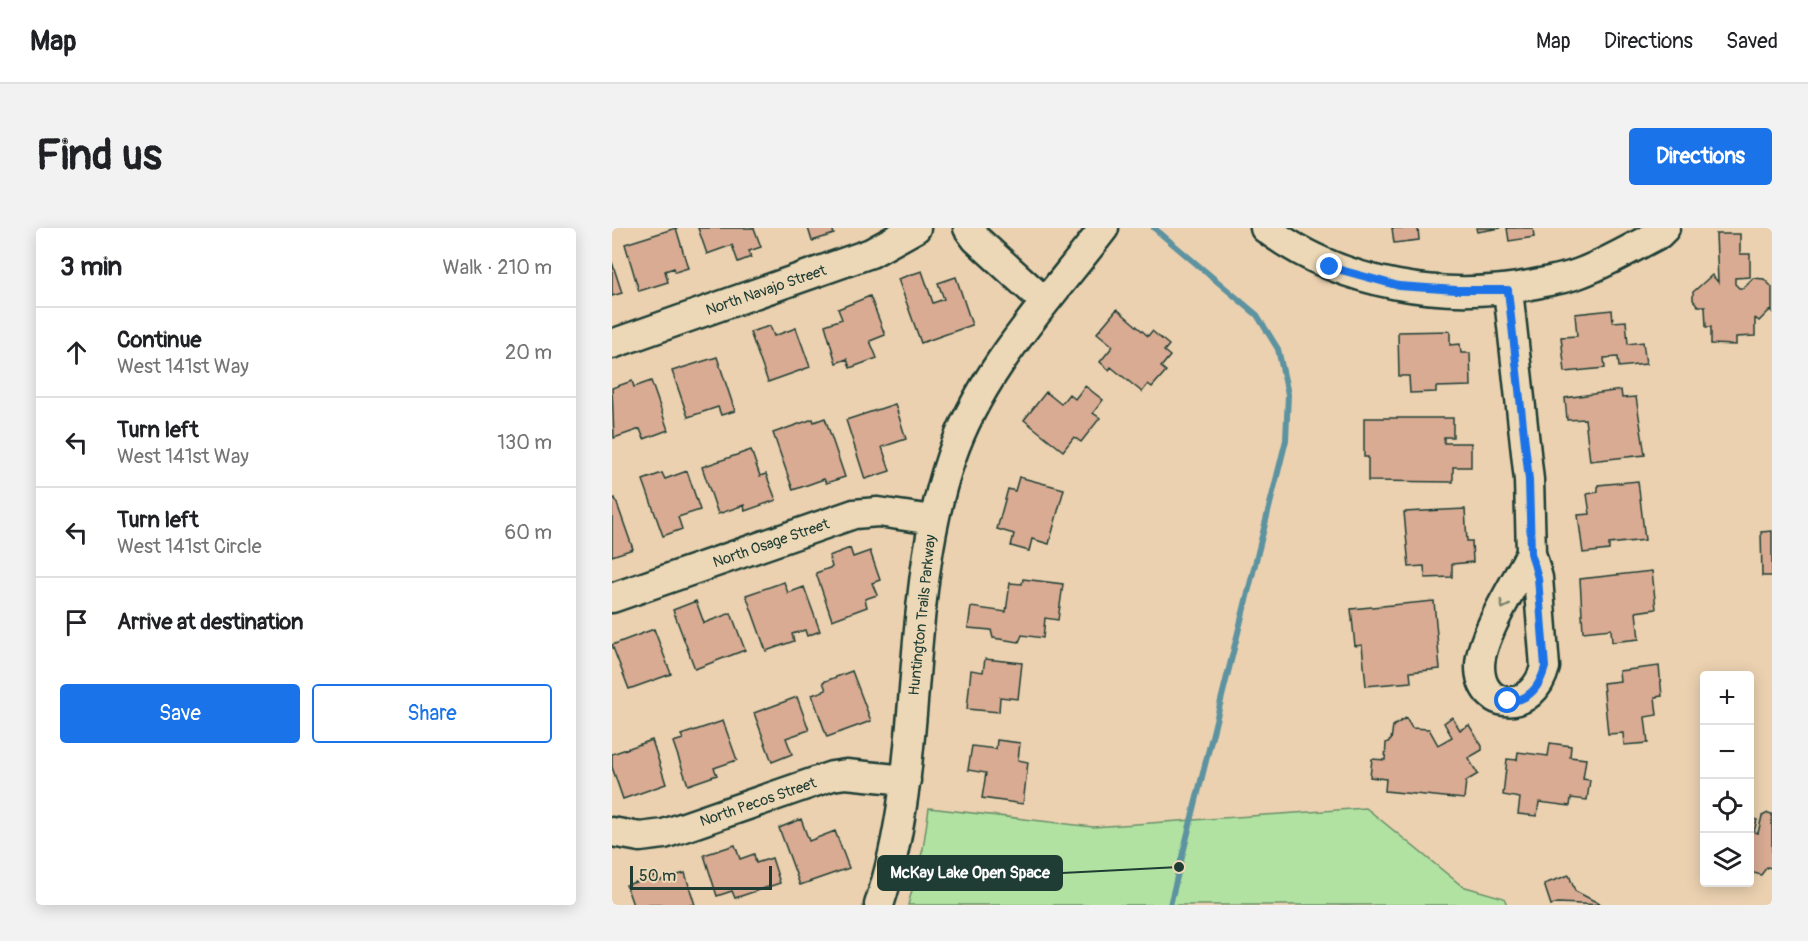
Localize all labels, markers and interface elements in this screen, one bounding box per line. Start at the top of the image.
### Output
text: Map [30,24,76,59]
text: Map [1536,28,1571,55]
text: Directions [1604,28,1693,55]
text: Saved [1726,28,1778,55]
button: Directions [1629,128,1772,185]
text: Find us [36,130,162,182]
text: 3 min [60,251,122,283]
route end [1316,253,1342,279]
text: Walk · 210 m [443,255,552,280]
street label: North Navajo Street [703,261,830,320]
text: Continue [117,326,201,354]
icon: ahead [60,336,93,369]
text: 20 m [505,340,552,365]
text: West 141st Way [117,354,249,379]
text: Turn left [117,416,199,444]
icon: left [60,426,93,459]
text: 130 m [497,430,552,455]
text: West 141st Way [117,444,249,469]
text: Turn left [117,506,199,534]
street label: North Osage Street [710,514,833,572]
icon: left [60,516,93,549]
text: 60 m [505,520,552,545]
street label: Huntington Trails Parkway [905,533,940,697]
text: West 141st Circle [117,534,262,559]
one-way arrow [1500,599,1511,609]
icon: arrive [60,606,93,639]
text: Arrive at destination [117,608,303,636]
map controls [1700,671,1754,887]
button: + [1700,671,1754,725]
button: Save [60,684,300,743]
button: Share [312,684,552,743]
route start [1494,687,1520,713]
button: − [1700,725,1754,779]
street label: North Pecos Street [697,773,820,831]
button: locate [1700,779,1754,833]
button: layers [1700,833,1754,887]
callout: McKay Lake Open Space [878,856,1062,890]
scale bar [630,863,772,890]
text: McKay Lake Open Space [890,863,1051,883]
text: 50 m [639,866,676,886]

